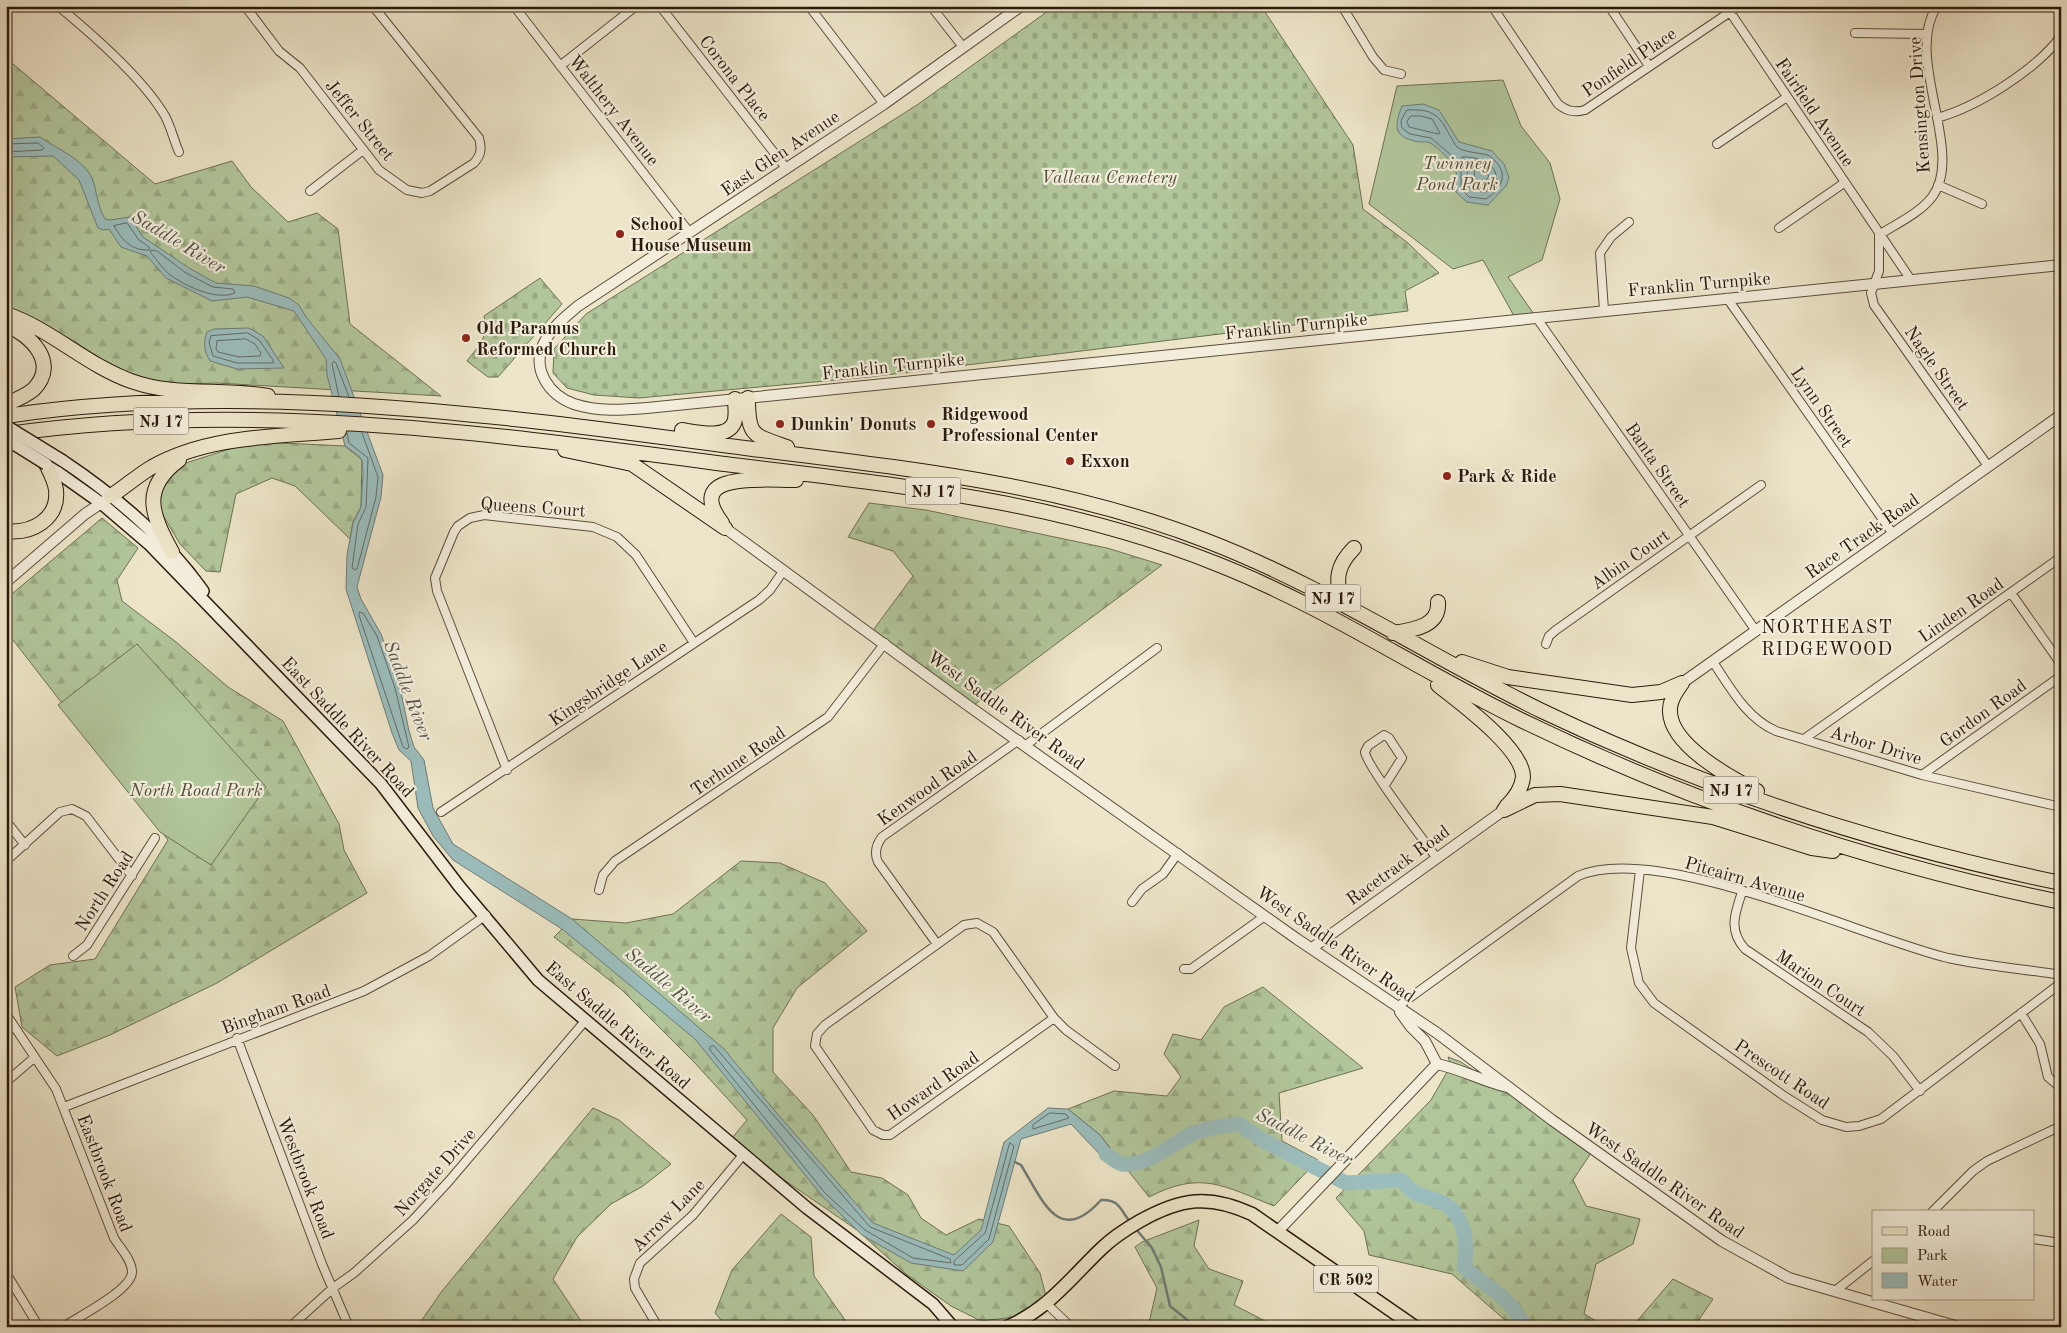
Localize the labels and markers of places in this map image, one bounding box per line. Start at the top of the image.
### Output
place label: School House Museum [630,216,752,255]
marker: School House Museum [614,228,626,240]
place label: Old Paramus Reformed Church [476,320,617,359]
marker: Old Paramus Reformed Church [460,332,472,344]
place label: Ridgewood Professional Center [941,406,1098,445]
place label: Dunkin' Donuts [790,416,917,434]
marker: Dunkin' Donuts [774,418,786,430]
marker: Ridgewood Professional Center [925,418,937,430]
place label: Exxon [1080,453,1130,471]
marker: Exxon [1064,455,1076,467]
place label: Park & Ride [1457,468,1557,486]
marker: Park & Ride [1441,470,1453,482]

